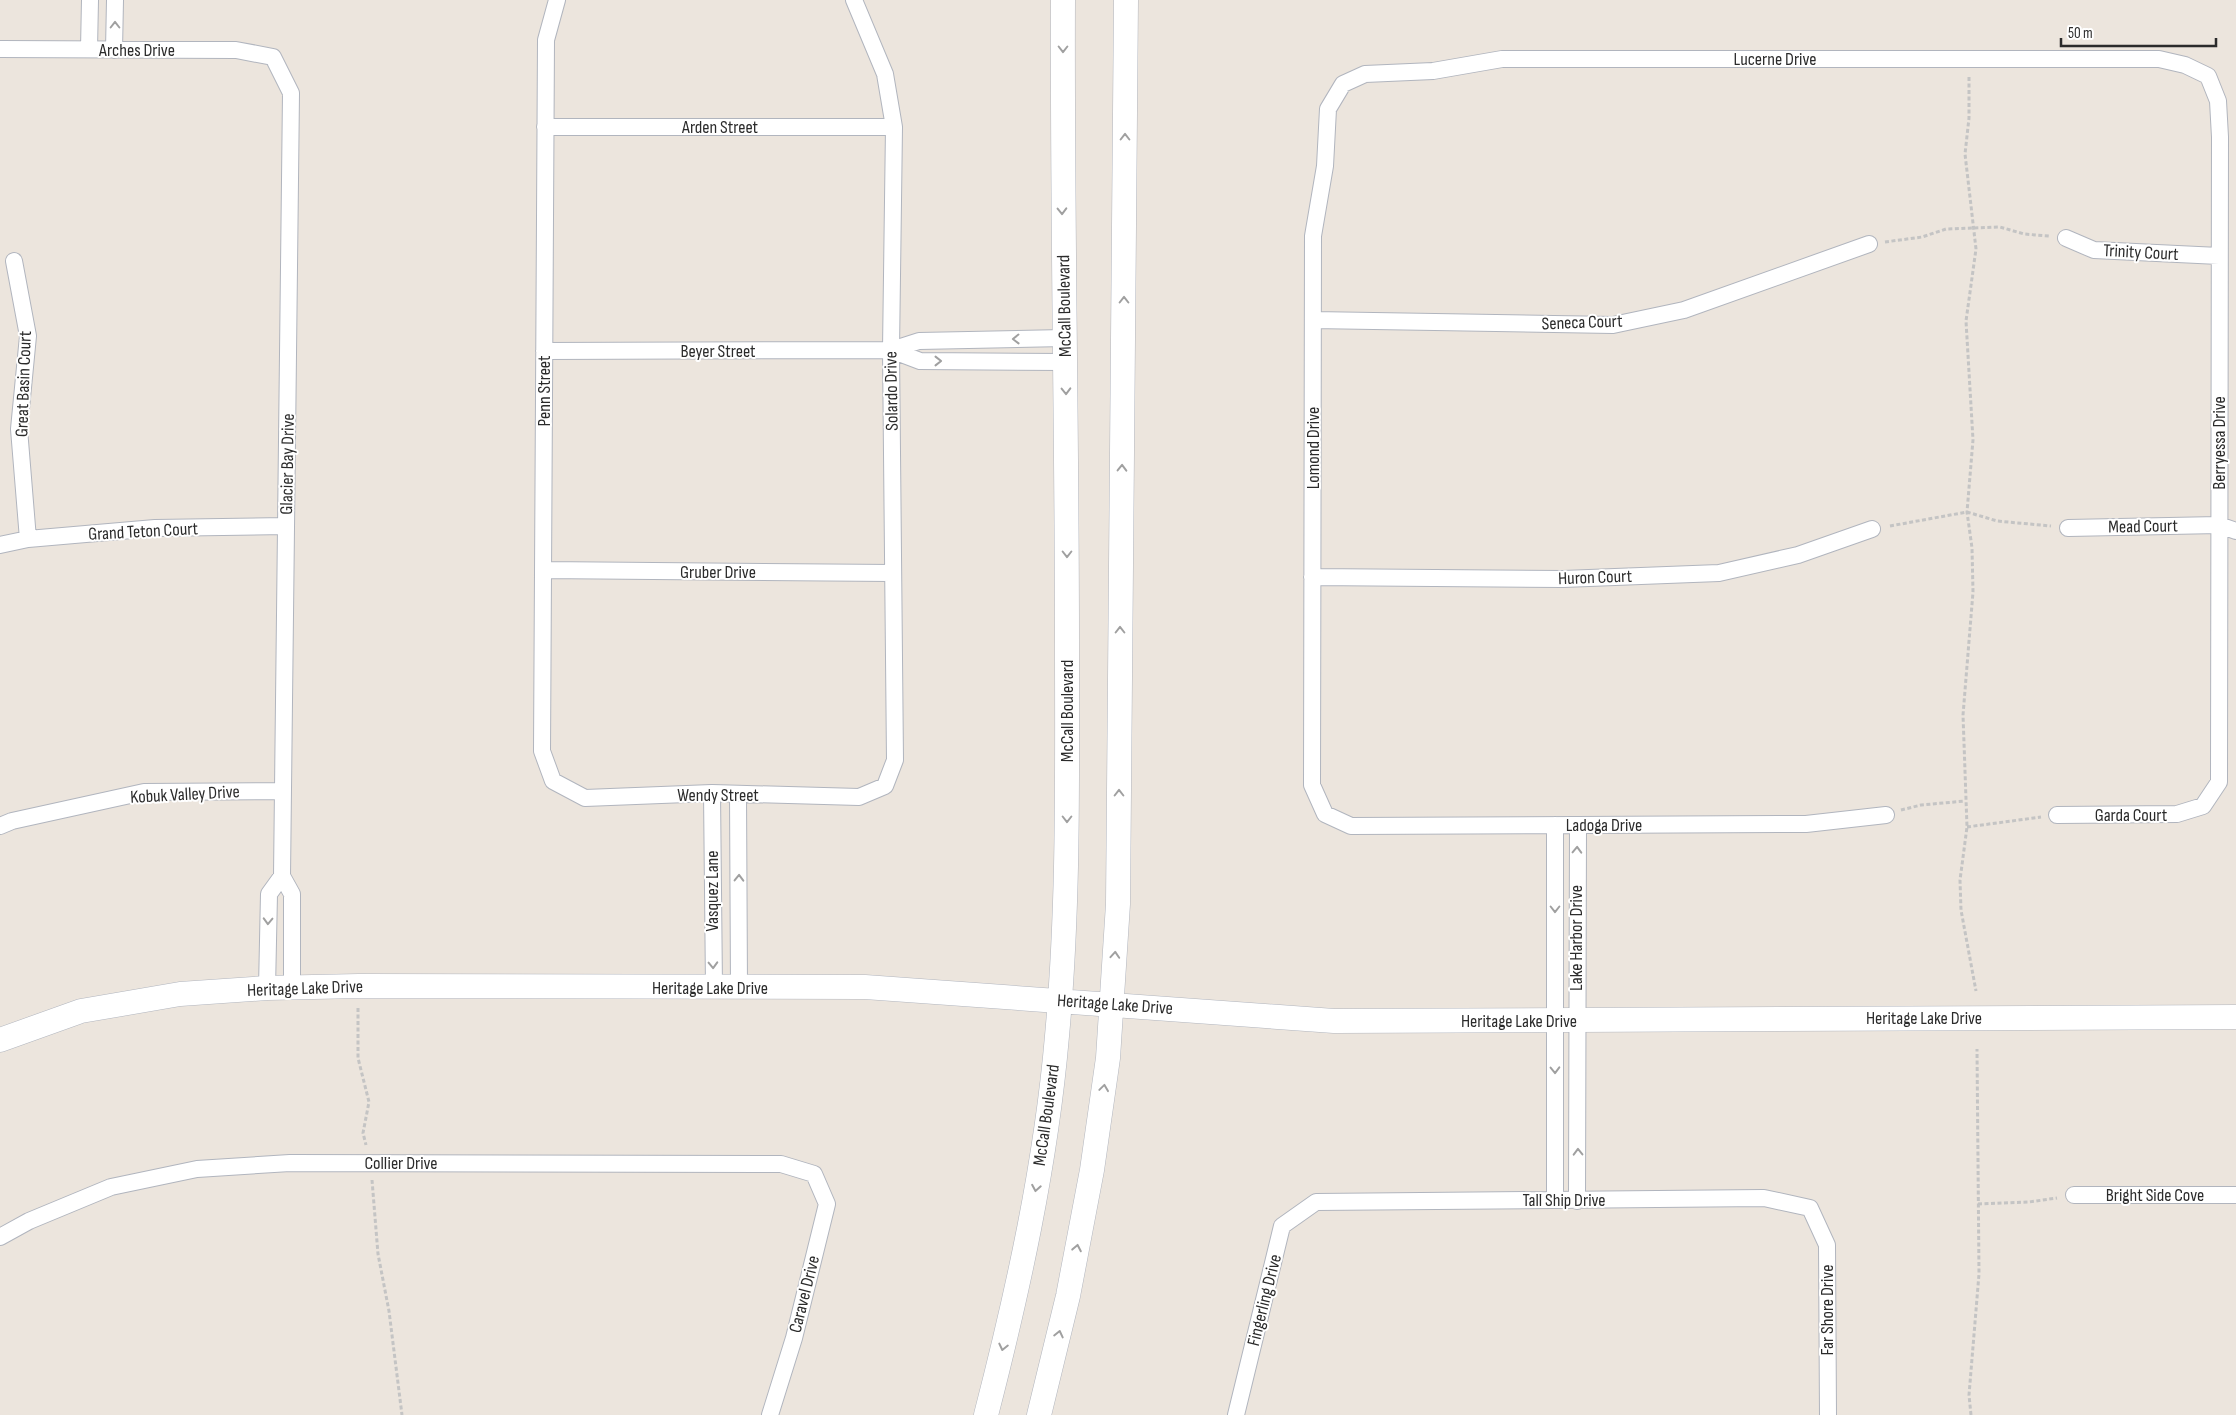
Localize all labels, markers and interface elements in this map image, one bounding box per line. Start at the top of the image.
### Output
scale bar [2061,15,2216,47]
one-way arrow [110,21,120,28]
text: 50 m [2068,24,2093,43]
street label: Arches Drive [98,40,175,61]
one-way arrow [1058,45,1068,53]
street label: Lucerne Drive [1734,49,1816,70]
street label: Arden Street [681,117,759,138]
one-way arrow [1120,133,1130,141]
one-way arrow [1057,207,1068,215]
street label: Trinity Court [2103,240,2180,265]
street label: McCall Boulevard [1053,255,1076,357]
one-way arrow [1119,296,1129,304]
street label: Seneca Court [1541,311,1623,334]
street label: Great Basin Court [11,330,36,437]
one-way arrow [1012,334,1020,344]
street label: Beyer Street [680,341,756,362]
street label: Solardo Drive [880,351,903,431]
street label: Penn Street [534,355,555,427]
one-way arrow [934,356,942,366]
one-way arrow [1061,388,1071,395]
street label: Berryessa Drive [2209,396,2230,490]
street label: Lomond Drive [1303,407,1324,489]
street label: Glacier Bay Drive [276,413,299,515]
one-way arrow [1116,464,1127,472]
street label: Mead Court [2108,515,2179,538]
street label: Grand Teton Court [88,518,199,545]
one-way arrow [1062,550,1072,558]
street label: Gruber Drive [680,562,756,583]
street label: Huron Court [1558,566,1633,589]
one-way arrow [1115,626,1125,634]
street label: McCall Boulevard [1057,660,1078,762]
street label: Kobuk Valley Drive [130,781,240,808]
street label: Wendy Street [677,785,759,806]
one-way arrow [1114,788,1124,796]
street label: Garda Court [2095,805,2168,826]
one-way arrow [1062,815,1072,823]
street label: Ladoga Drive [1566,815,1642,836]
one-way arrow [1571,846,1582,854]
street label: Vasquez Lane [702,850,723,932]
one-way arrow [734,874,744,882]
street label: Lake Harbor Drive [1566,885,1587,991]
one-way arrow [1550,905,1560,913]
one-way arrow [263,917,274,925]
one-way arrow [1109,951,1120,959]
one-way arrow [708,961,718,969]
street label: Heritage Lake Drive [247,976,363,1001]
street label: Heritage Lake Drive [652,978,768,999]
street label: Heritage Lake Drive [1056,990,1174,1019]
street label: Heritage Lake Drive [1866,1008,1982,1029]
street label: Heritage Lake Drive [1461,1011,1577,1032]
street label: McCall Boulevard [1029,1063,1064,1167]
one-way arrow [1550,1066,1560,1074]
one-way arrow [1098,1083,1108,1092]
one-way arrow [1573,1148,1583,1156]
street label: Collier Drive [364,1153,438,1174]
one-way arrow [1031,1183,1041,1192]
street label: Bright Side Cove [2106,1185,2204,1206]
street label: Tall Ship Drive [1522,1190,1606,1211]
one-way arrow [1072,1244,1082,1253]
street label: Fingerling Drive [1243,1252,1286,1348]
street label: Caravel Drive [785,1253,824,1335]
street label: Far Shore Drive [1817,1265,1838,1355]
one-way arrow [1053,1329,1064,1338]
one-way arrow [998,1342,1009,1351]

